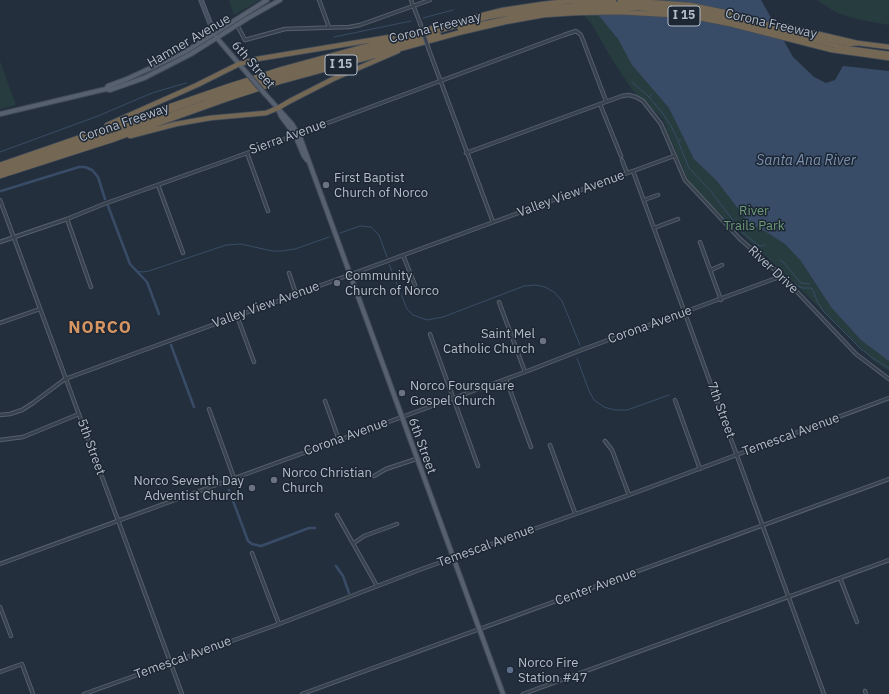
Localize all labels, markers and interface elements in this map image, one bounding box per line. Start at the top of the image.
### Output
road number: I 15 [668,6,700,26]
street label: Corona Freeway [724,6,818,42]
street label: Corona Freeway [388,9,482,47]
street label: Hamner Avenue [145,11,233,71]
street label: 6th Street [228,38,278,92]
road number: I 15 [325,55,357,75]
street label: Corona Freeway [77,100,171,146]
street label: Sierra Avenue [247,116,329,158]
water label: Santa Ana River [756,153,856,169]
street label: Valley View Avenue [515,167,627,221]
place label: First Baptist Church of Norco [334,170,428,201]
marker: First Baptist Church of Norco [321,180,331,190]
park label: River Trails Park [723,203,785,234]
street label: River Drive [745,243,801,297]
place label: Community Church of Norco [345,268,439,299]
street label: Valley View Avenue [210,278,322,332]
marker: Community Church of Norco [332,278,342,288]
street label: Corona Avenue [606,303,694,347]
district label: NORCO [68,318,132,338]
place label: Saint Mel Catholic Church [443,326,535,357]
marker: Saint Mel Catholic Church [538,336,548,346]
place label: Norco Foursquare Gospel Church [410,378,514,409]
street label: 7th Street [704,380,738,440]
marker: Norco Foursquare Gospel Church [397,388,407,398]
street label: Temescal Avenue [740,410,842,460]
street label: Corona Avenue [302,415,390,459]
street label: 6th Street [405,416,439,476]
street label: 5th Street [74,417,108,477]
place label: Norco Christian Church [282,465,372,496]
place label: Norco Seventh Day Adventist Church [134,473,244,504]
marker: Norco Christian Church [269,475,279,485]
marker: Norco Seventh Day Adventist Church [247,483,257,493]
street label: Temescal Avenue [435,521,537,571]
street label: Center Avenue [553,565,639,609]
street label: Temescal Avenue [132,633,234,683]
place label: Norco Fire Station #47 [518,655,587,686]
marker: Norco Fire Station #47 [505,665,515,675]

